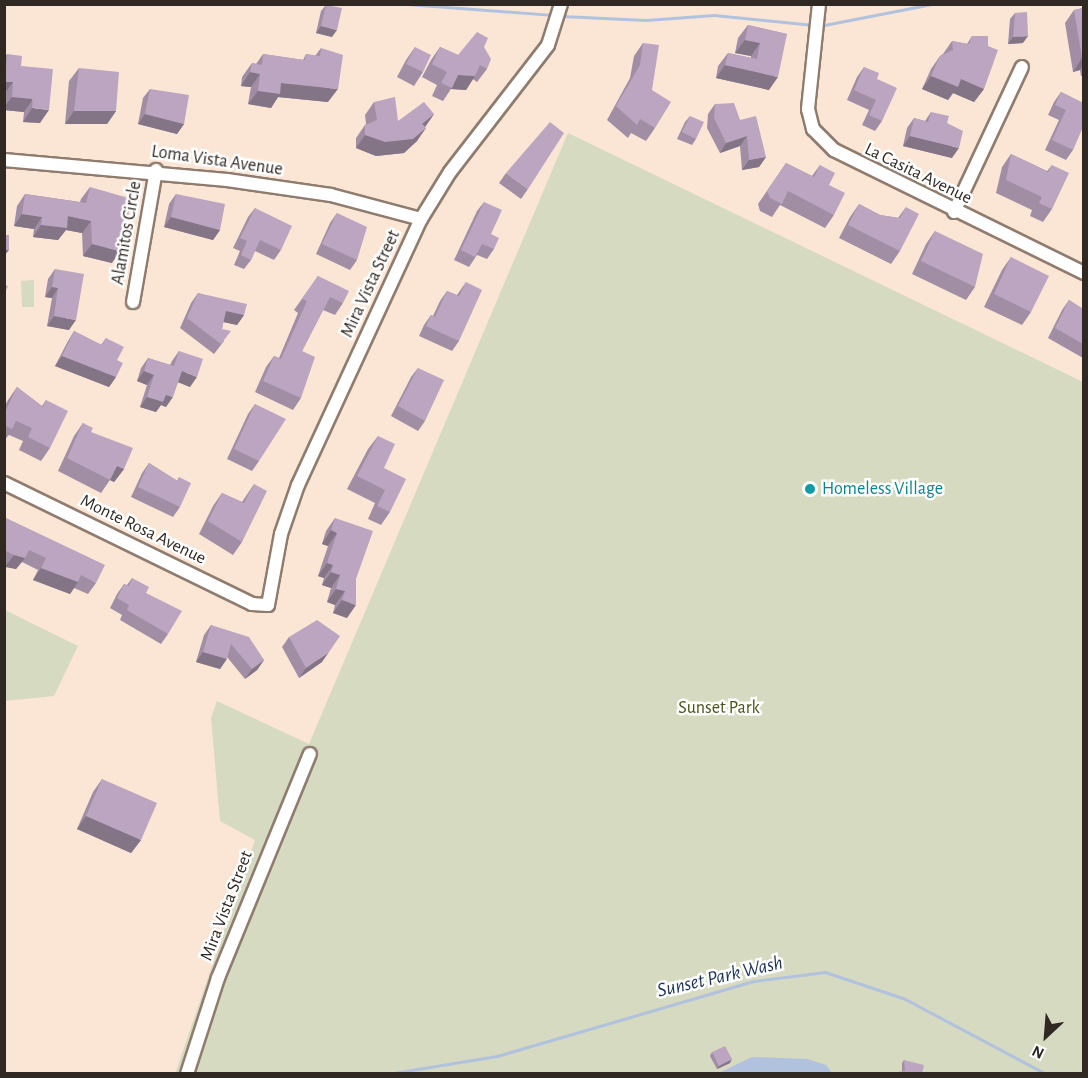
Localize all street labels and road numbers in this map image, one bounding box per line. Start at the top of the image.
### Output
street label: La Casita Avenue [861,139,975,209]
street label: Loma Vista Avenue [150,141,284,181]
street label: Alamitos Circle [107,179,147,287]
street label: Mira Vista Street [337,227,405,341]
street label: Monte Rosa Avenue [77,490,209,570]
street label: Mira Vista Street [196,848,258,964]

